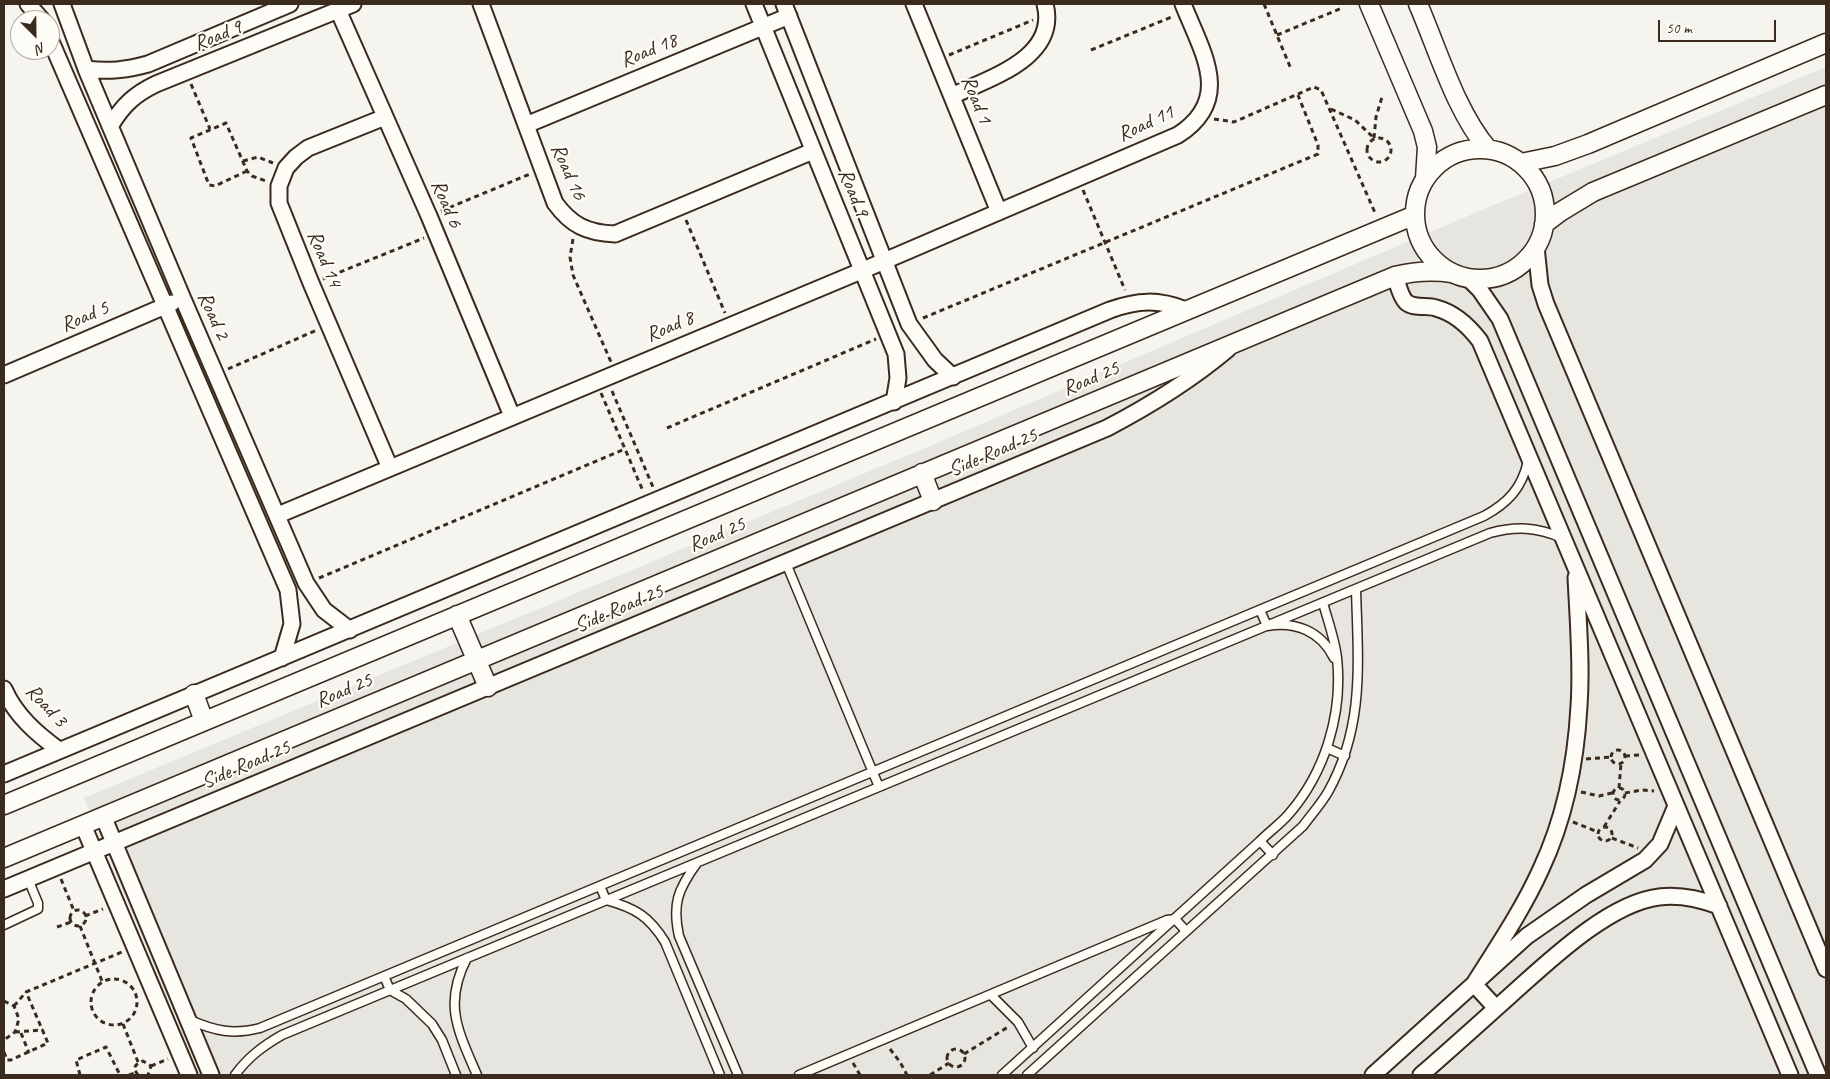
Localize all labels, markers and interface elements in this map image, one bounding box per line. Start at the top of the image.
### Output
north arrow [10,10,60,60]
scale bar [1660,10,1778,42]
street label: Road 9 [190,15,246,57]
text: 50 m [1666,19,1692,38]
street label: Road 18 [617,28,681,74]
text: N [33,39,48,58]
street label: Road 1 [955,72,997,128]
street label: Road 11 [1114,100,1178,148]
street label: Road 16 [544,140,592,204]
street label: Road 9 [832,165,874,221]
street label: Road 6 [425,176,467,232]
street label: Road 14 [301,227,347,291]
street label: Road 2 [191,288,235,344]
street label: Road 5 [57,296,113,338]
street label: Road 8 [642,306,698,348]
street label: Road 25 [1059,356,1123,402]
street label: Side Road 25 [945,423,1041,483]
street label: Road 25 [685,512,749,558]
street label: Side Road 25 [571,579,667,639]
street label: Road 25 [312,668,376,714]
street label: Road 3 [20,679,72,733]
street label: Side Road 25 [198,735,294,795]

